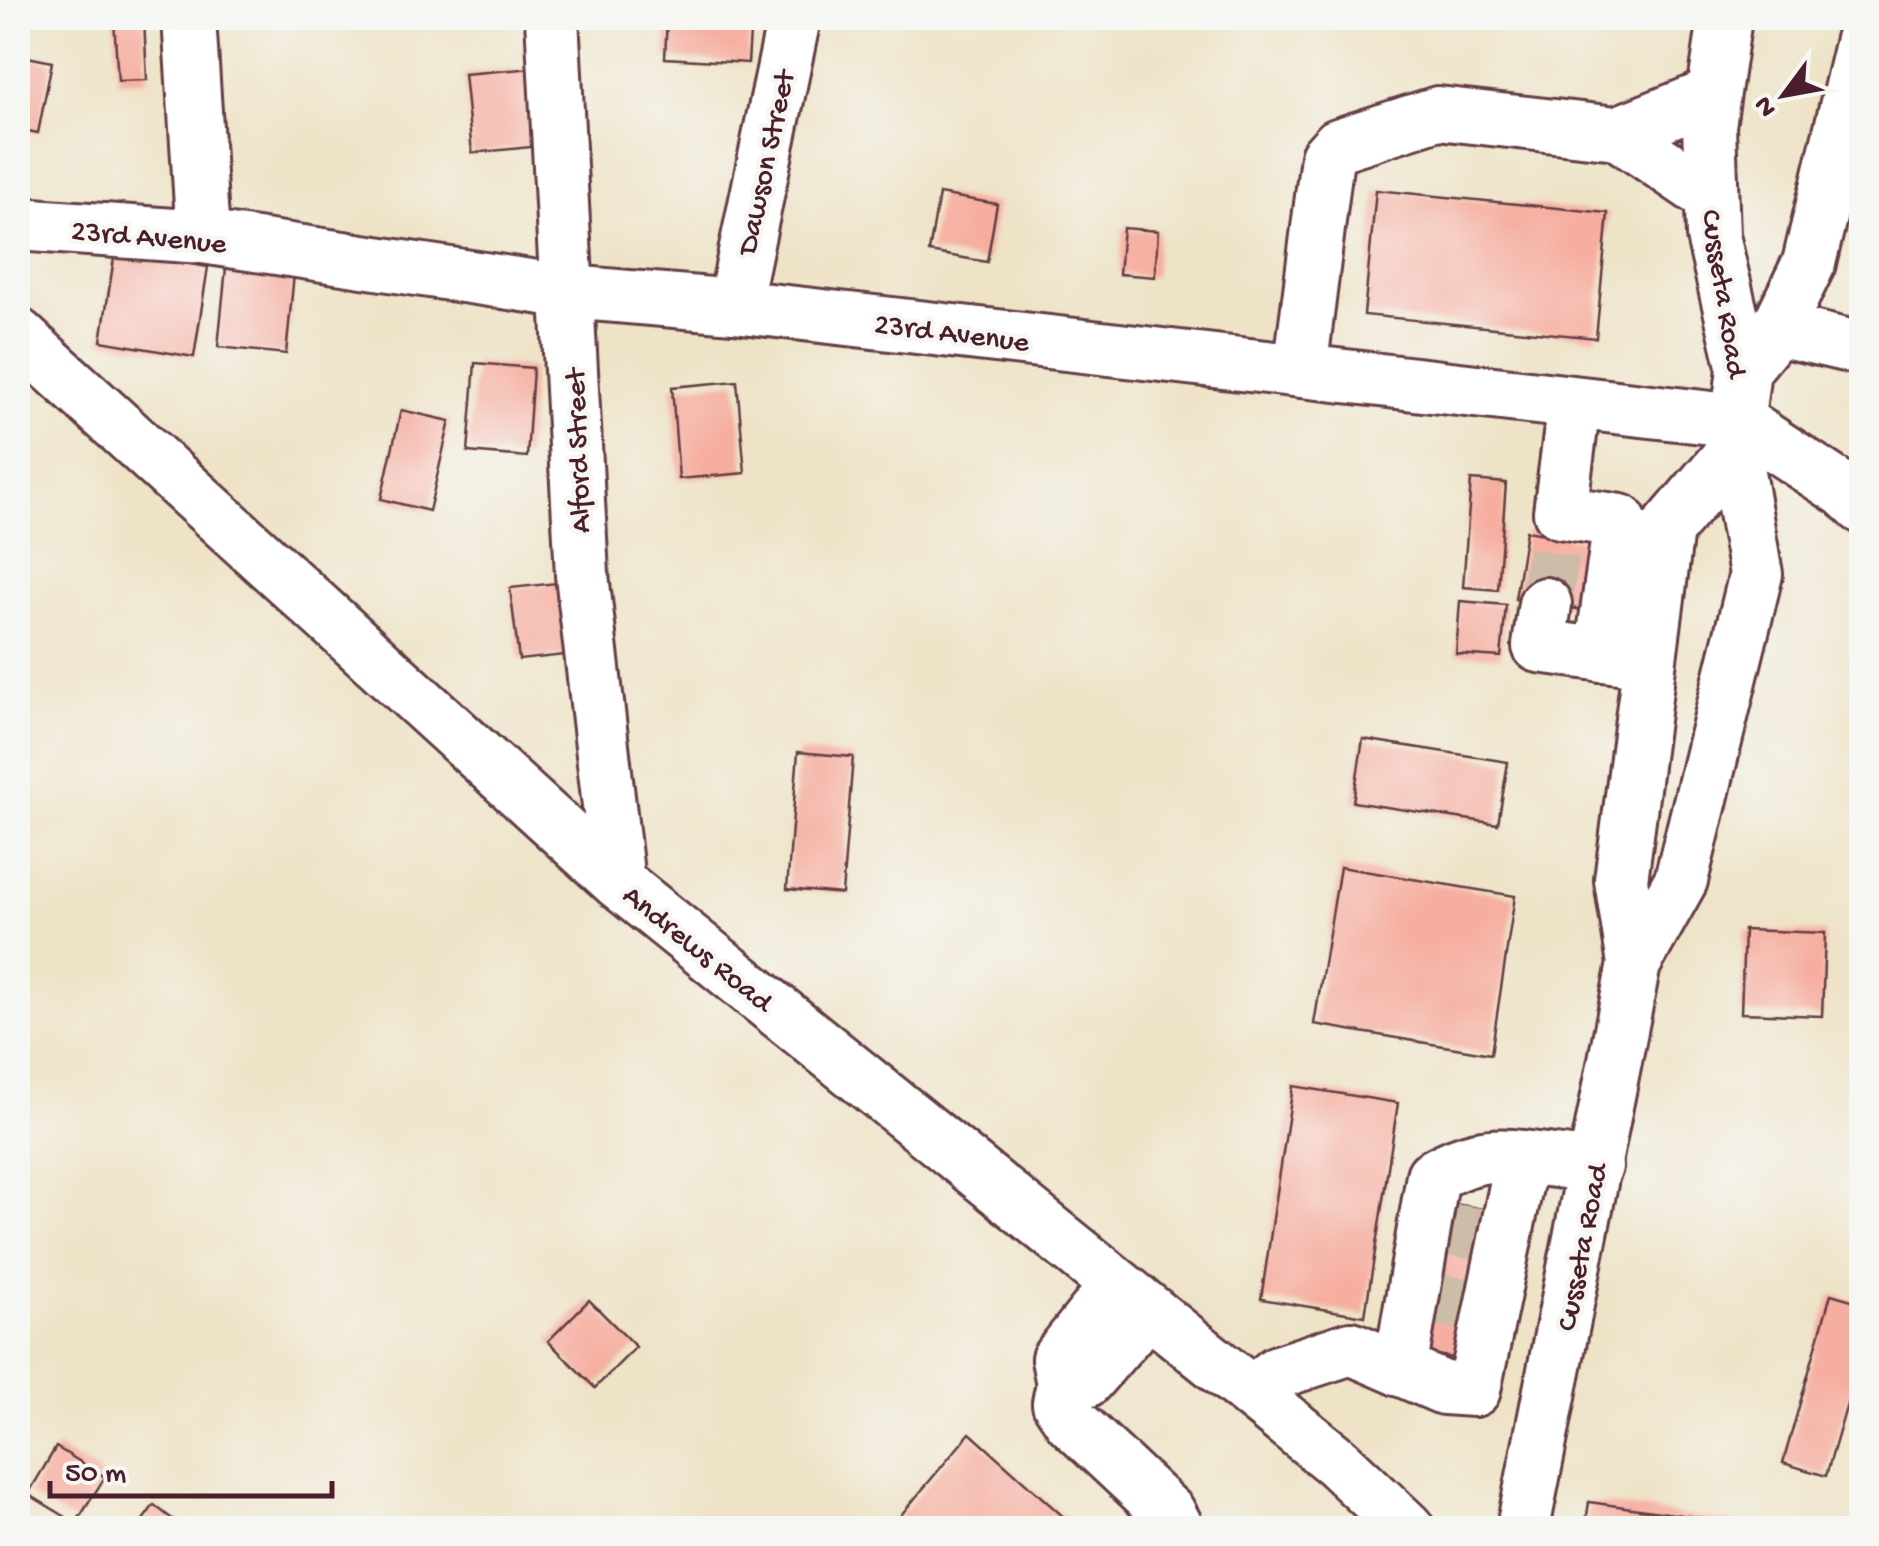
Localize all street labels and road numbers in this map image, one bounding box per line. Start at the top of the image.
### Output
street label: Dawson Street [731,65,806,260]
street label: Cusseta Road [1691,207,1752,383]
street label: 23rd Avenue [69,215,228,264]
street label: 23rd Avenue [872,309,1031,362]
street label: Alford Street [560,365,601,534]
street label: Andrews Road [614,879,780,1023]
street label: Cusseta Road [1551,1159,1618,1334]

